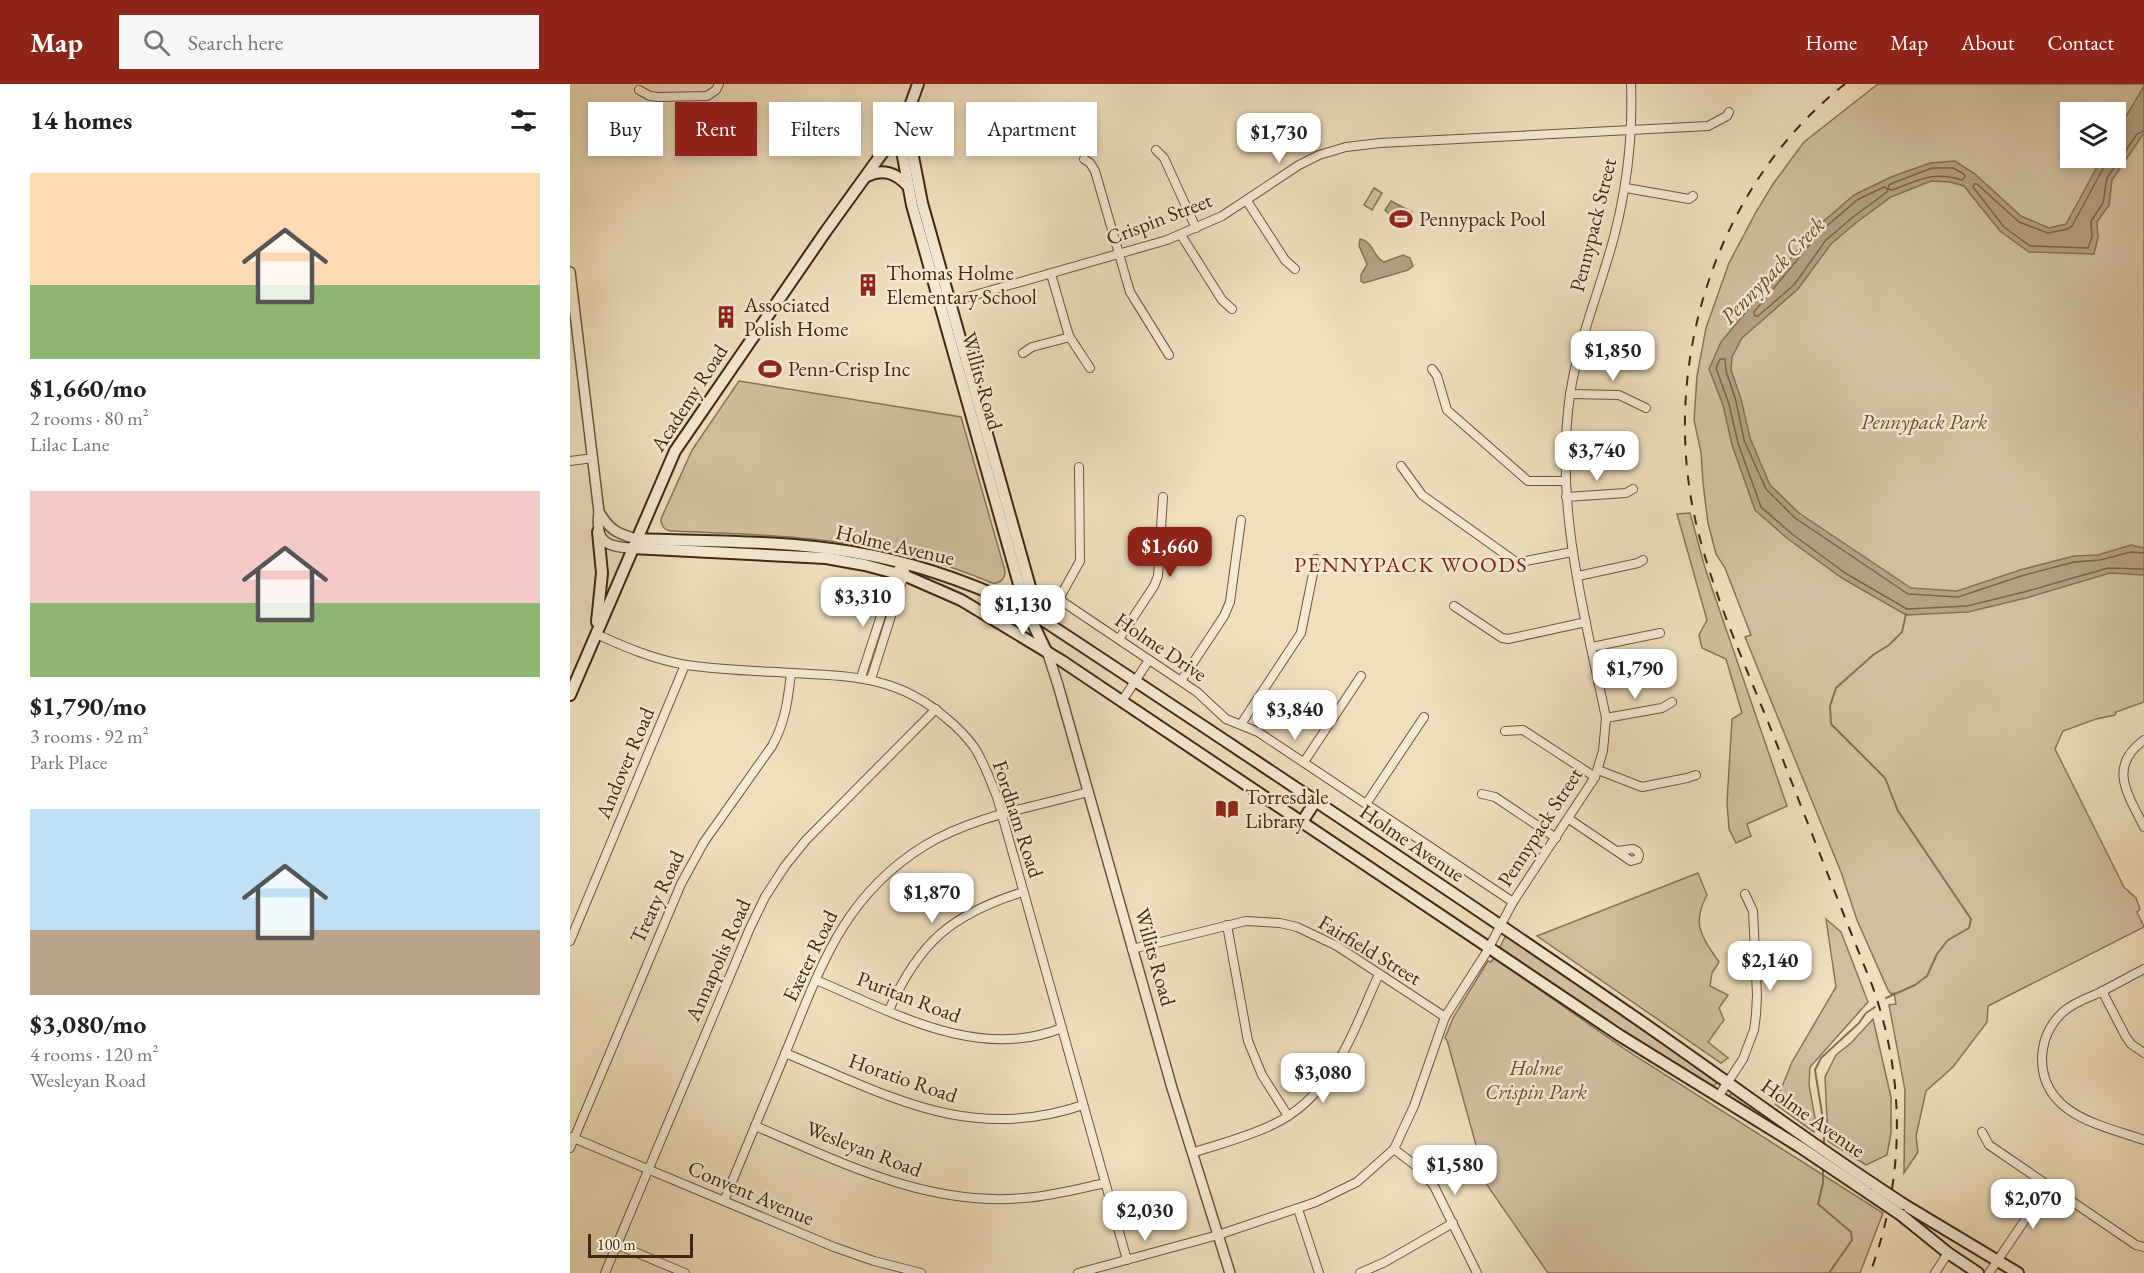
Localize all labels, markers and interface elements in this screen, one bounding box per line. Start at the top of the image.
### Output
search box [119,15,539,69]
text: Map [30,24,83,60]
icon: search [140,26,173,59]
text: Search here [188,28,283,57]
text: Home [1805,29,1857,56]
text: Map [1890,29,1928,56]
text: About [1961,29,2014,56]
text: Contact [2047,29,2114,56]
chip: Buy [588,102,663,156]
chip: Rent [675,102,757,156]
chip: Filters [769,102,861,156]
chip: New [873,102,954,156]
chip: Apartment [966,102,1097,156]
map controls [2060,102,2126,168]
button: layers [2060,102,2126,168]
text: 14 homes [30,103,132,137]
icon: filters [507,104,540,137]
pin: $1,730 [1230,113,1328,164]
text: $1,730 [1251,119,1307,145]
street label: Pennypack Street [1563,155,1622,295]
street label: Crispin Street [1102,186,1216,251]
place label: Pennypack Pool [1419,205,1546,232]
sports icon: Pennypack Pool [1388,206,1414,232]
water label: Pennypack Creek [1714,210,1831,330]
icon: home [231,212,339,320]
place label: Thomas Holme Elementary School [886,259,1037,310]
building icon: Thomas Holme Elementary School [855,272,881,298]
place label: Associated Polish Home [743,291,849,342]
building icon: Associated Polish Home [713,304,739,330]
street label: Willits Road [956,329,1009,433]
pin: $1,850 [1564,331,1662,382]
text: $1,850 [1585,337,1641,363]
street label: Academy Road [643,339,734,457]
place label: Penn-Crisp Inc [788,355,910,382]
sports icon: Penn-Crisp Inc [757,356,783,382]
text: $1,660/mo [30,371,146,405]
text: 2 rooms · 80 m² [30,405,149,431]
park label: Pennypack Park [1861,408,1988,435]
text: Lilac Lane [30,431,110,457]
pin: $3,740 [1548,431,1646,482]
text: $3,740 [1569,437,1625,463]
street label: Holme Avenue [833,518,957,571]
pin: $1,660 [1121,527,1219,578]
icon: home [231,530,339,638]
text: $1,660 [1142,533,1198,559]
district label: PENNYPACK WOODS [1294,550,1528,579]
pin: $3,310 [814,577,912,628]
text: $3,310 [835,583,891,609]
pin: $1,130 [974,585,1072,636]
text: $1,130 [995,591,1051,617]
street label: Holme Drive [1110,606,1213,687]
pin: $1,790 [1586,649,1684,700]
text: $1,790 [1607,655,1663,681]
text: $1,790/mo [30,689,146,723]
pin: $3,840 [1246,690,1344,741]
text: $3,840 [1267,696,1323,722]
street label: Andover Road [589,703,660,823]
text: 3 rooms · 92 m² [30,723,149,749]
text: Park Place [30,749,107,775]
street label: Fordham Road [987,757,1050,881]
street label: Pennypack Street [1491,762,1588,891]
place label: Torresdale Library [1245,783,1329,834]
library icon: Torresdale Library [1214,796,1240,822]
street label: Holme Avenue [1355,798,1470,888]
street label: Treaty Road [623,846,690,948]
icon: home [231,848,339,956]
pin: $1,870 [883,873,981,924]
text: $1,870 [904,879,960,905]
street label: Annapolis Road [678,894,757,1026]
street label: Exeter Road [776,905,843,1006]
street label: Willits Road [1129,905,1182,1009]
street label: Fairfield Street [1314,908,1427,991]
pin: $2,140 [1721,941,1819,992]
text: $2,140 [1742,947,1798,973]
street label: Puritan Road [853,964,965,1029]
text: $3,080/mo [30,1007,146,1041]
text: 4 rooms · 120 m² [30,1041,158,1067]
street label: Horatio Road [845,1046,961,1109]
pin: $3,080 [1274,1053,1372,1104]
park label: Holme Crispin Park [1485,1054,1587,1105]
text: $3,080 [1295,1059,1351,1085]
text: Wesleyan Road [30,1067,146,1093]
street label: Holme Avenue [1756,1072,1871,1163]
street label: Wesleyan Road [802,1114,926,1183]
pin: $1,580 [1406,1145,1504,1196]
text: $1,580 [1427,1151,1483,1177]
street label: Convent Avenue [684,1154,819,1231]
pin: $2,070 [1984,1179,2082,1230]
text: $2,070 [2005,1185,2061,1211]
pin: $2,030 [1096,1191,1194,1242]
text: $2,030 [1117,1197,1173,1223]
scale bar [588,1231,693,1258]
text: 100 m [597,1234,636,1255]

